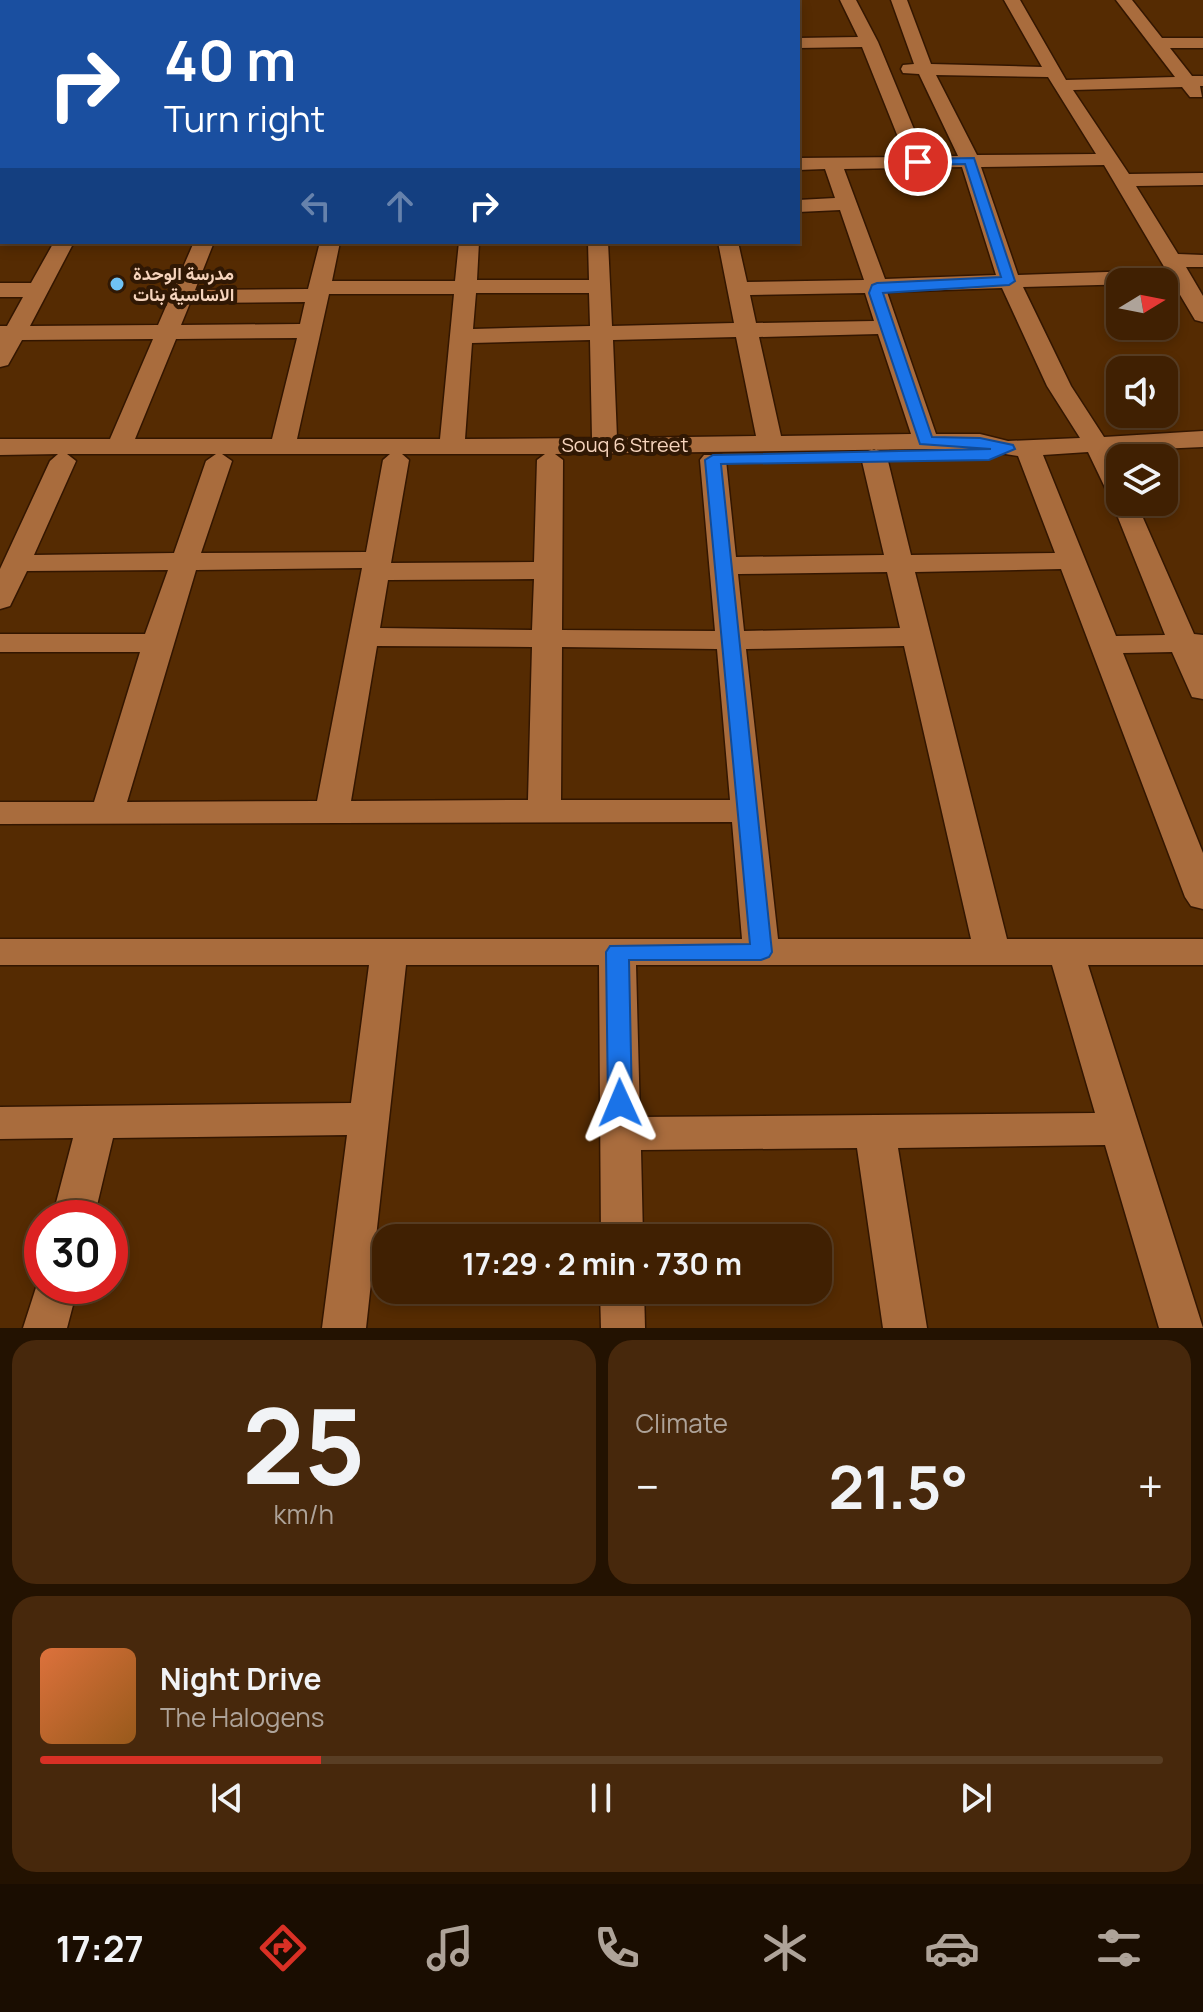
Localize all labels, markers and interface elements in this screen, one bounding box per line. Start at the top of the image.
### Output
text: 40 m [164,21,296,98]
icon: right [32,32,136,136]
text: Turn right [164,94,325,143]
pin [884,128,952,196]
icon: arrive [896,140,940,184]
icon: left [294,184,338,228]
icon: ahead [378,184,422,228]
icon: right [462,184,506,228]
place label: مدرسة الوحدة الاساسية بنات [133,261,234,306]
north arrow [1106,268,1178,340]
map controls [1106,268,1178,516]
marker: مدرسة الوحدة الاساسية بنات [108,275,126,293]
button: sound [1106,356,1178,428]
street label: Souq 6 Street [561,431,689,458]
button: layers [1106,444,1178,516]
position arrow [578,1061,662,1145]
speed limit sign: 30 [24,1200,128,1304]
text: 17:29 · 2 min · 730 m [462,1243,742,1284]
text: 25 [242,1373,365,1515]
text: Climate [636,1405,728,1441]
text: 21.5° [828,1445,968,1527]
text: − [636,1456,659,1516]
text: + [1138,1456,1163,1516]
text: km/h [274,1496,334,1532]
text: Night Drive [160,1658,322,1699]
text: The Halogens [160,1699,324,1735]
icon: previous [205,1776,249,1820]
icon: pause [579,1776,623,1820]
icon: next [954,1776,998,1820]
icon: directions [255,1920,311,1976]
icon: music [422,1920,478,1976]
icon: phone [589,1920,645,1976]
icon: climate [757,1920,813,1976]
icon: car [924,1920,980,1976]
icon: filters [1091,1920,1147,1976]
text: 17:27 [56,1924,144,1973]

